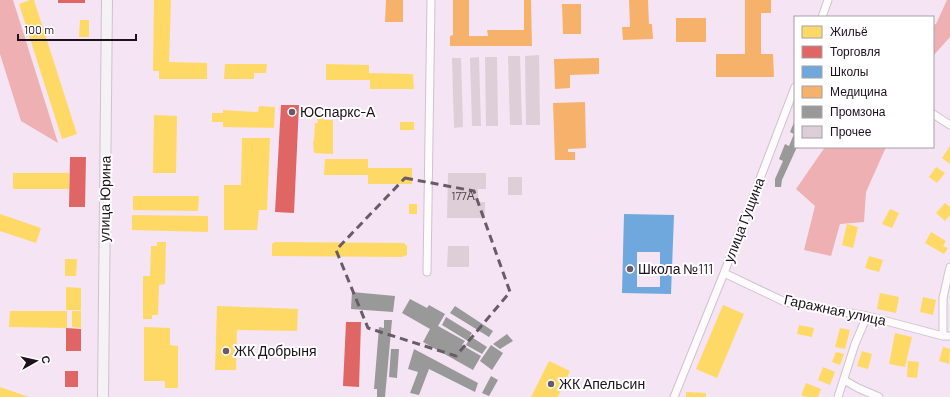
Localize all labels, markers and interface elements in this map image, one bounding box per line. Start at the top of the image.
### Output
scale bar [18,16,136,42]
legend [794,16,934,148]
text: 100 m [24,22,54,36]
text: Жильё [830,24,868,38]
text: Торговля [830,44,880,59]
text: Школы [830,64,868,78]
text: Медицина [830,84,887,99]
place label: ЮСпаркс-А [300,103,376,120]
text: Промзона [830,104,886,119]
marker: ЮСпаркс-А [287,107,297,117]
text: Прочее [830,124,872,139]
street label: улица Юрина [95,155,114,242]
street label: улица Гущина [720,175,768,265]
house number: 177А [451,188,475,202]
place label: Школа №111 [638,260,713,277]
marker: Школа №111 [625,264,635,274]
street label: Гаражная улица [783,290,888,329]
north arrow [16,341,56,381]
place label: ЖК Добрыня [234,342,317,359]
marker: ЖК Добрыня [221,346,231,356]
text: С [39,355,53,364]
place label: ЖК Апельсин [559,375,645,392]
marker: ЖК Апельсин [546,379,556,389]

